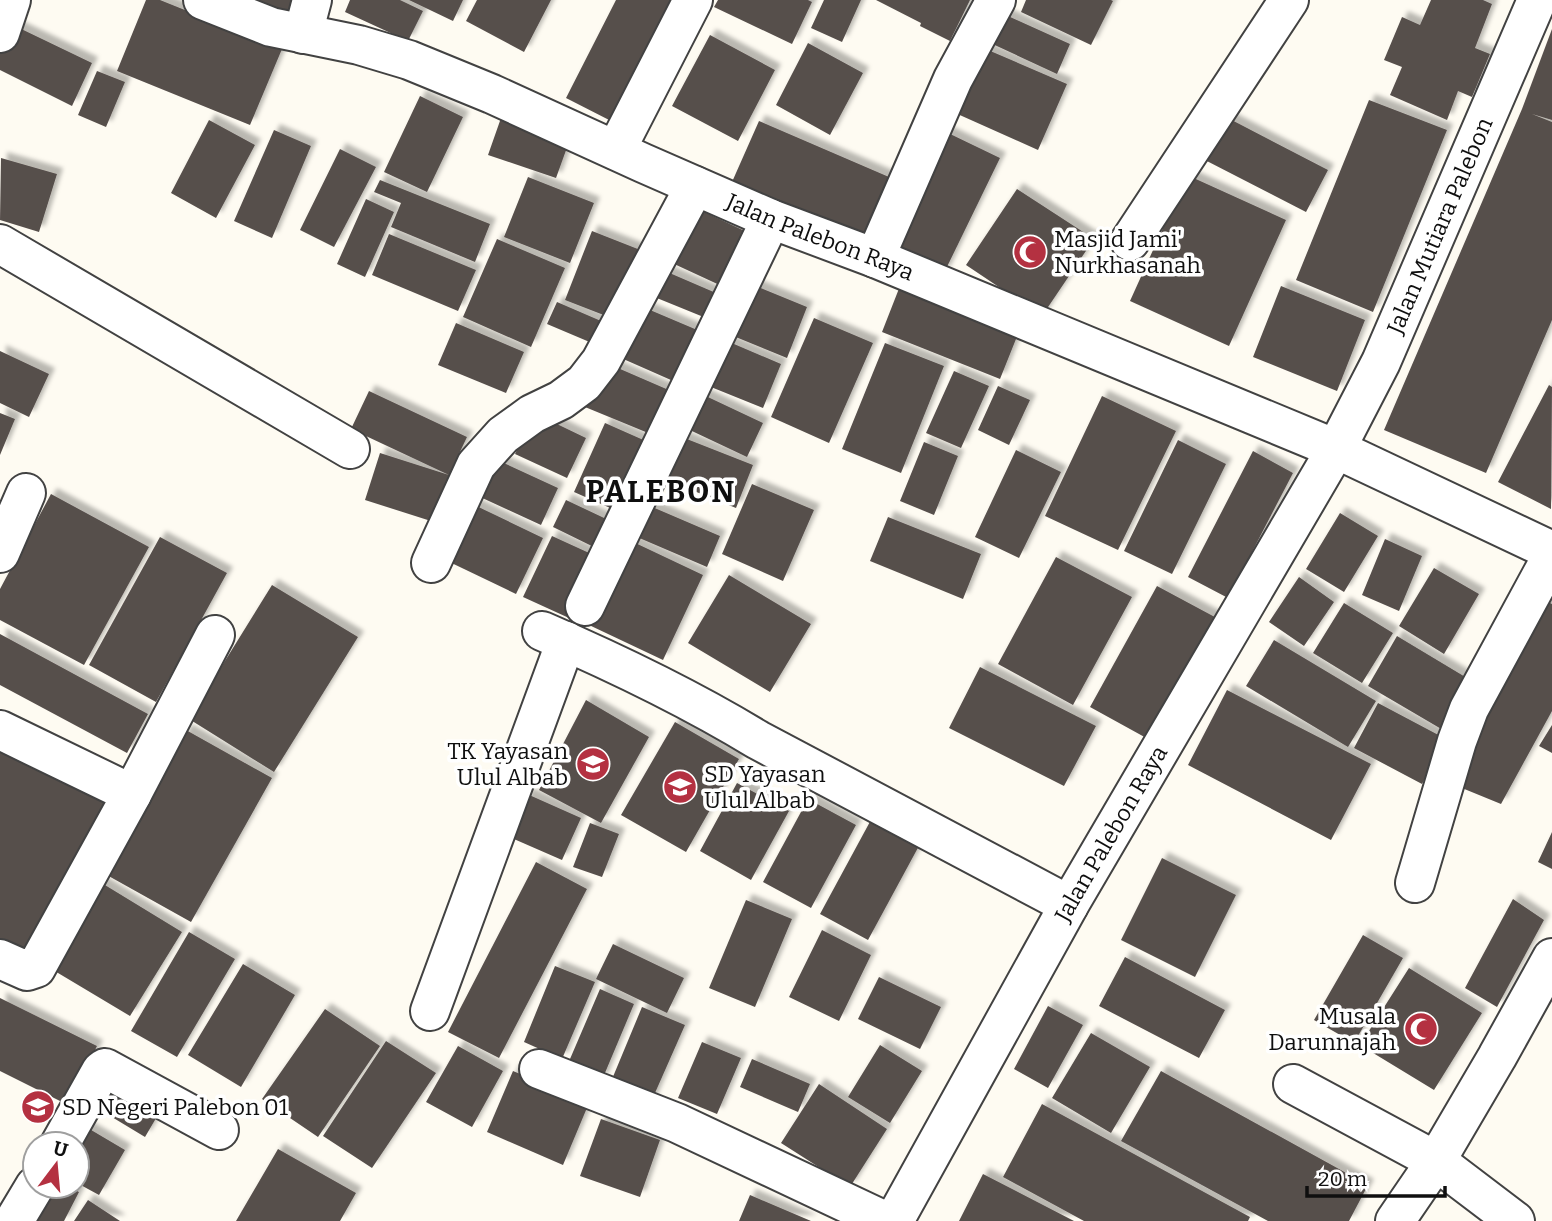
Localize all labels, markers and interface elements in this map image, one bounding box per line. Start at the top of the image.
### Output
street label: Jalan Mutiara Palebon [1380,113,1499,339]
street label: Jalan Palebon Raya [721,187,919,287]
place label: Masjid Jami' Nurkhasanah [1054,225,1201,279]
mosque icon: Masjid Jami' Nurkhasanah [1011,233,1049,271]
district label: PALEBON [586,474,736,510]
place label: TK Yayasan Ulul Albab [447,737,568,791]
street label: Jalan Palebon Raya [1048,740,1174,927]
school or university icon: TK Yayasan Ulul Albab [574,745,612,783]
place label: SD Yayasan Ulul Albab [704,760,826,814]
school or university icon: SD Yayasan Ulul Albab [661,768,699,806]
place label: Musala Darunnajah [1268,1002,1396,1056]
mosque icon: Musala Darunnajah [1402,1010,1440,1048]
school or university icon: SD Negeri Palebon 01 [19,1088,57,1126]
place label: SD Negeri Palebon 01 [62,1093,289,1121]
north arrow [21,1130,91,1200]
text: U [51,1136,70,1162]
scale bar [1307,1154,1445,1198]
text: 20 m [1318,1166,1367,1192]

